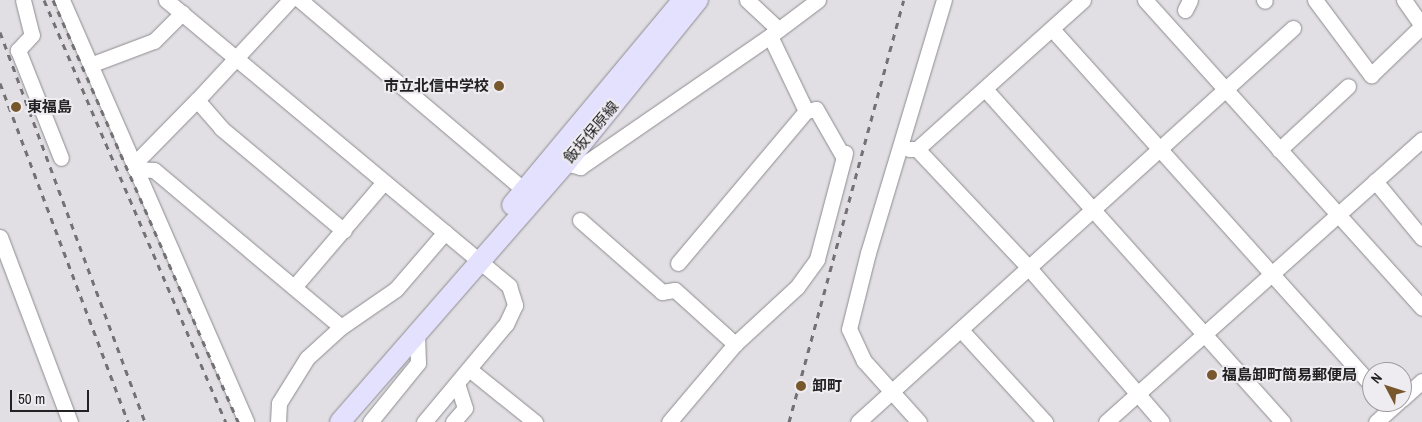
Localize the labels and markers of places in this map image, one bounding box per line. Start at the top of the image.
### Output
place label: 市立北信中学校 [384,77,489,95]
marker: 市立北信中学校 [493,80,505,92]
place label: 東福島 [27,98,72,116]
marker: 東福島 [9,100,23,114]
place label: 福島卸町簡易郵便局 [1222,366,1357,384]
marker: 福島卸町簡易郵便局 [1206,369,1218,381]
place label: 卸町 [812,377,842,395]
marker: 卸町 [794,379,808,393]

